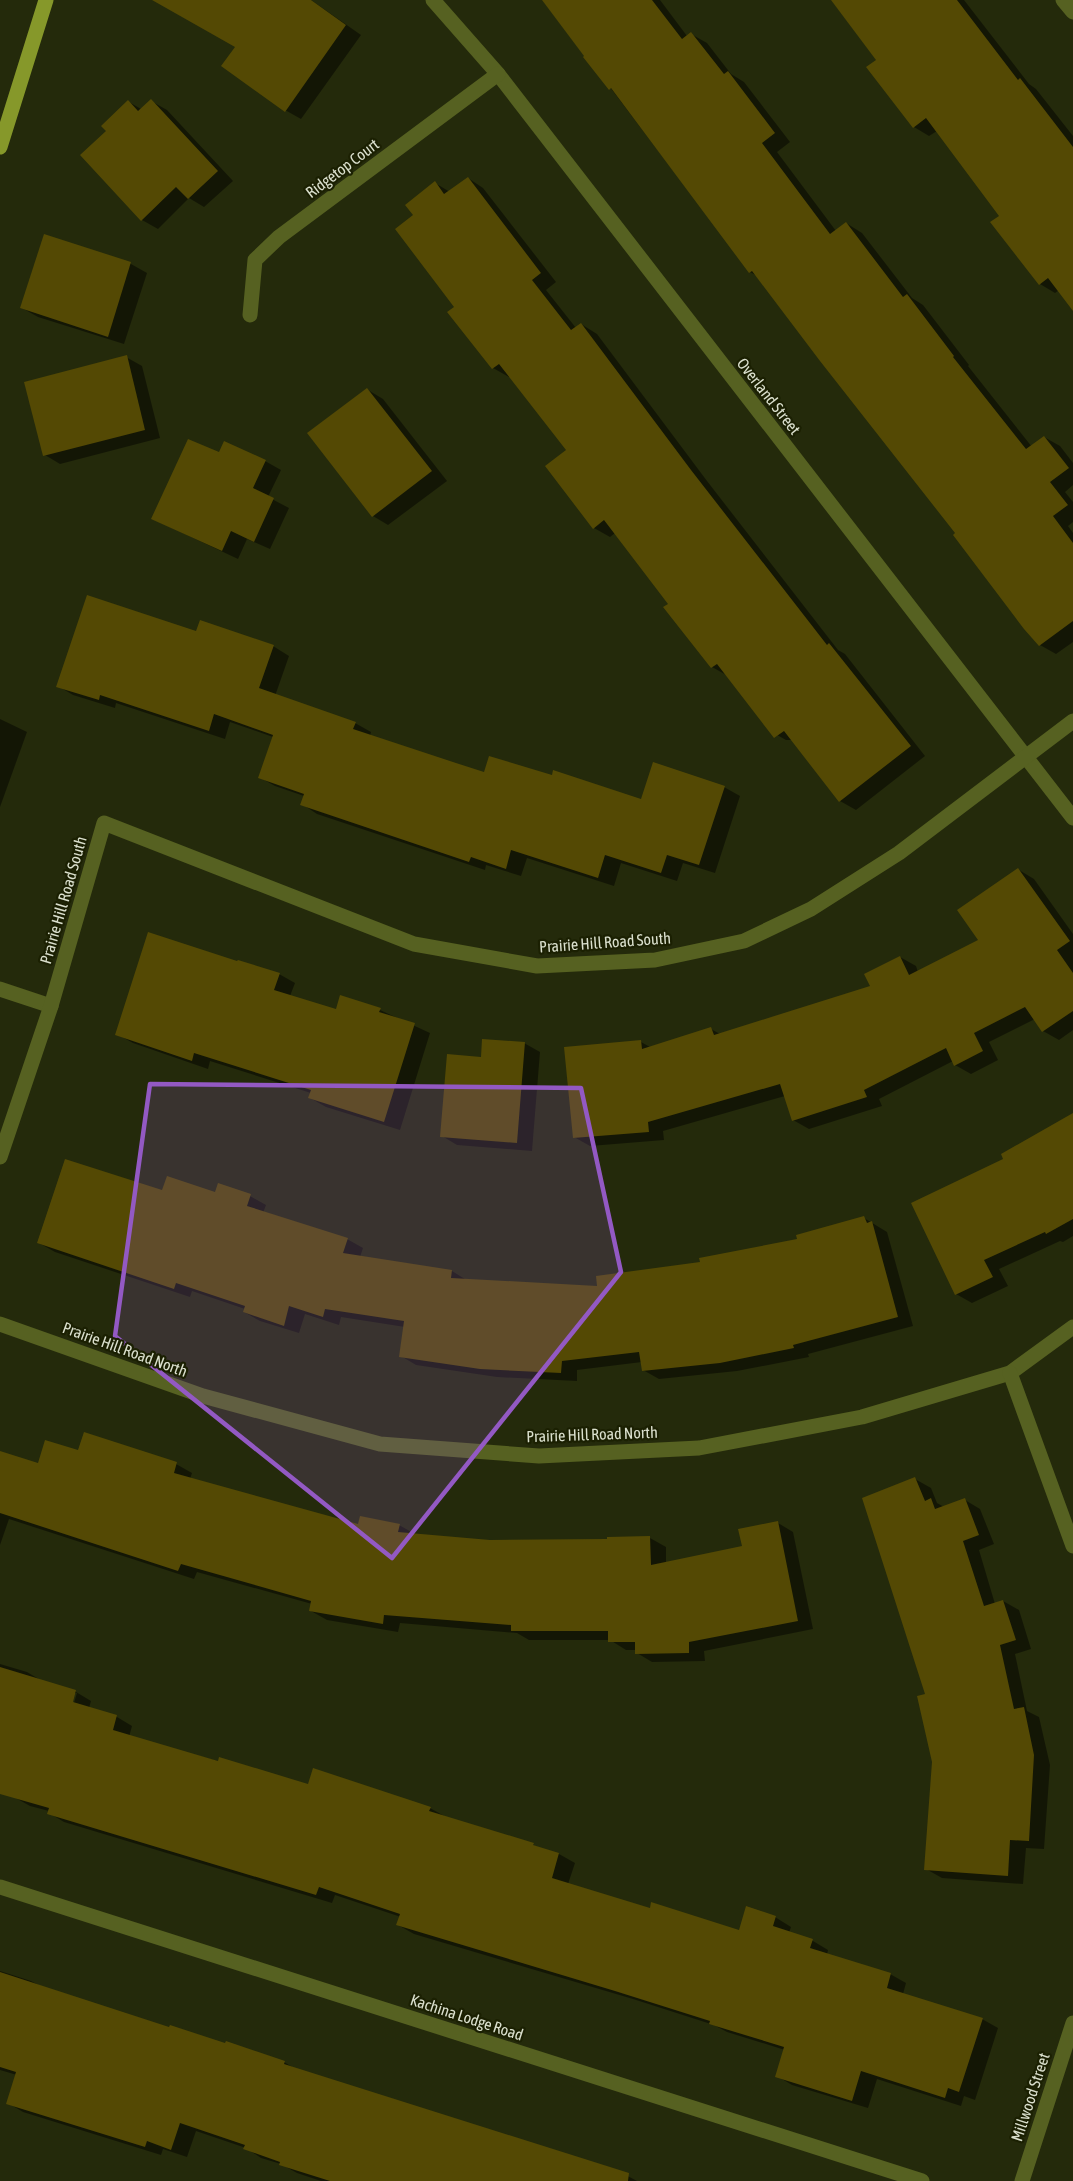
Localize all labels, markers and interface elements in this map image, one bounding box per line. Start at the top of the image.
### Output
street label: Ridgetop Court [302,135,383,202]
street label: Overland Street [734,354,805,438]
street label: Prairie Hill Road South [36,834,90,966]
street label: Prairie Hill Road South [539,928,671,956]
street label: Prairie Hill Road North [60,1318,190,1380]
street label: Prairie Hill Road North [526,1423,658,1445]
street label: Kachina Lodge Road [408,1990,526,2045]
street label: Millwood Street [1007,2050,1053,2144]

